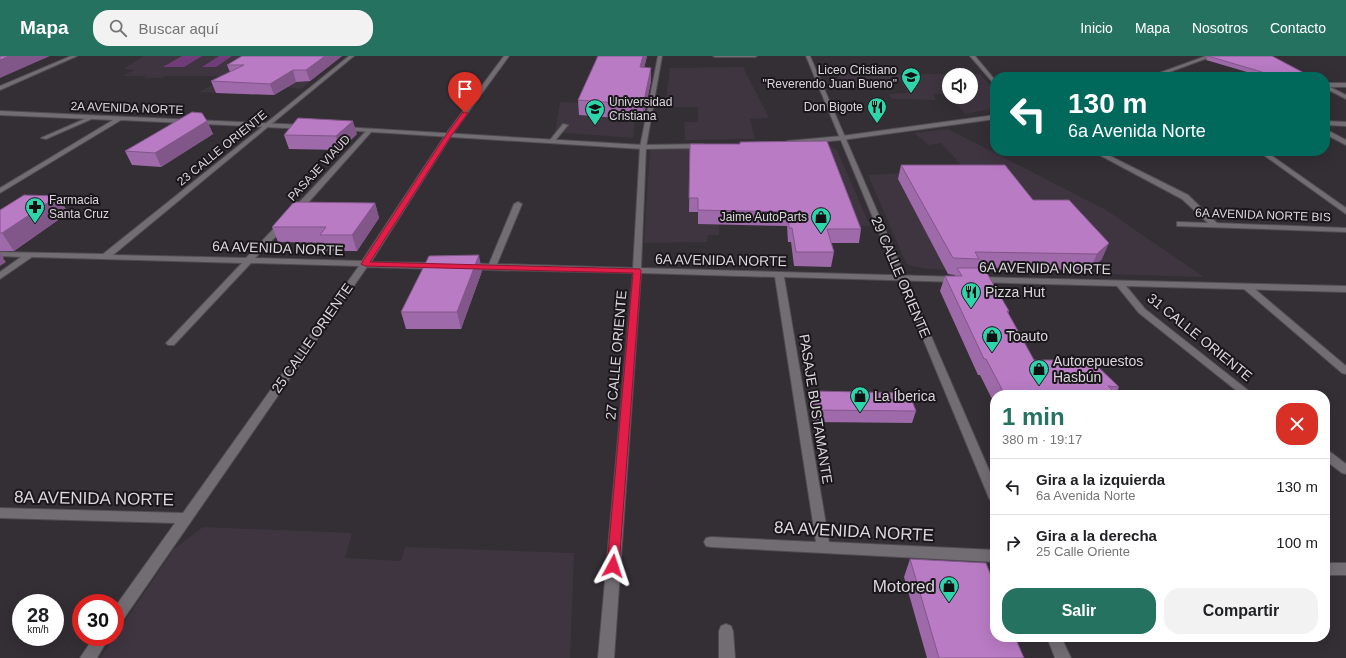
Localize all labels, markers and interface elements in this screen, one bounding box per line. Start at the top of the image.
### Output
search box [93,10,373,46]
text: Mapa [20,17,69,38]
icon: search [107,17,129,39]
text: Buscar aquí [139,20,219,37]
text: Inicio [1080,20,1113,36]
text: Mapa [1135,20,1170,36]
text: Nosotros [1192,20,1248,36]
text: Contacto [1270,20,1326,36]
place label: Liceo Cristiano "Reverendo Juan Bueno" [762,63,897,91]
school or university icon: Liceo Cristiano "Reverendo Juan Bueno" [900,66,922,94]
map controls [942,68,978,104]
button: sound [942,68,978,104]
pin [448,72,482,113]
icon: arrive [454,78,476,100]
icon: left [1002,88,1054,140]
text: 130 m [1068,88,1147,119]
place label: Universidad Cristiana [609,95,672,123]
restaurant icon: Don Bigote [866,96,888,124]
school or university icon: Universidad Cristiana [584,98,606,126]
street label: 2A AVENIDA NORTE [70,99,184,117]
place label: Don Bigote [804,100,863,114]
street label: 23 CALLE ORIENTE [174,108,270,188]
text: 6a Avenida Norte [1068,121,1206,141]
street label: PASAJE VIAUD [285,132,353,204]
place label: Farmacia Santa Cruz [49,193,109,221]
pharmacy icon: Farmacia Santa Cruz [24,196,46,224]
shop icon: Jaime AutoParts [810,206,832,234]
street label: 6A AVENIDA NORTE BIS [1195,206,1331,224]
place label: Jaime AutoParts [720,210,807,224]
street label: 29 CALLE ORIENTE [868,214,934,340]
street label: 6A AVENIDA NORTE [212,238,344,258]
street label: 6A AVENIDA NORTE [655,251,787,269]
street label: 6A AVENIDA NORTE [979,259,1111,277]
street label: 25 CALLE ORIENTE [268,280,356,396]
restaurant icon: Pizza Hut [960,281,982,309]
place label: Pizza Hut [985,284,1045,300]
street label: 27 CALLE ORIENTE [602,290,630,420]
street label: 31 CALLE ORIENTE [1144,290,1256,384]
shop icon: Toauto [981,325,1003,353]
place label: Toauto [1006,328,1048,344]
street label: PASAJE BUSTAMANTE [796,333,836,485]
place label: Autorepuestos Hasbún [1053,353,1143,385]
shop icon: Autorepuestos Hasbún [1028,358,1050,386]
shop icon: La Íberica [849,385,871,413]
place label: La Íberica [874,388,936,404]
text: 1 min [1002,403,1065,430]
button: close [1276,403,1318,445]
text: 380 m · 19:17 [1002,432,1082,447]
text: Gira a la izquierda [1036,471,1165,488]
icon: left [1002,476,1024,498]
text: 130 m [1276,478,1318,495]
street label: 8A AVENIDA NORTE [14,488,174,509]
text: 6a Avenida Norte [1036,488,1136,503]
street label: 8A AVENIDA NORTE [774,518,934,545]
text: Gira a la derecha [1036,527,1157,544]
icon: right [1002,532,1024,554]
text: 100 m [1276,534,1318,551]
text: 25 Calle Oriente [1036,544,1130,559]
position arrow [592,545,634,587]
shop icon: Motored [938,575,960,603]
place label: Motored [873,577,935,596]
button: Salir [1002,588,1156,634]
button: Compartir [1164,588,1318,634]
speed limit sign: 30 [72,594,124,646]
text: 28 [27,604,49,626]
text: km/h [27,624,49,635]

